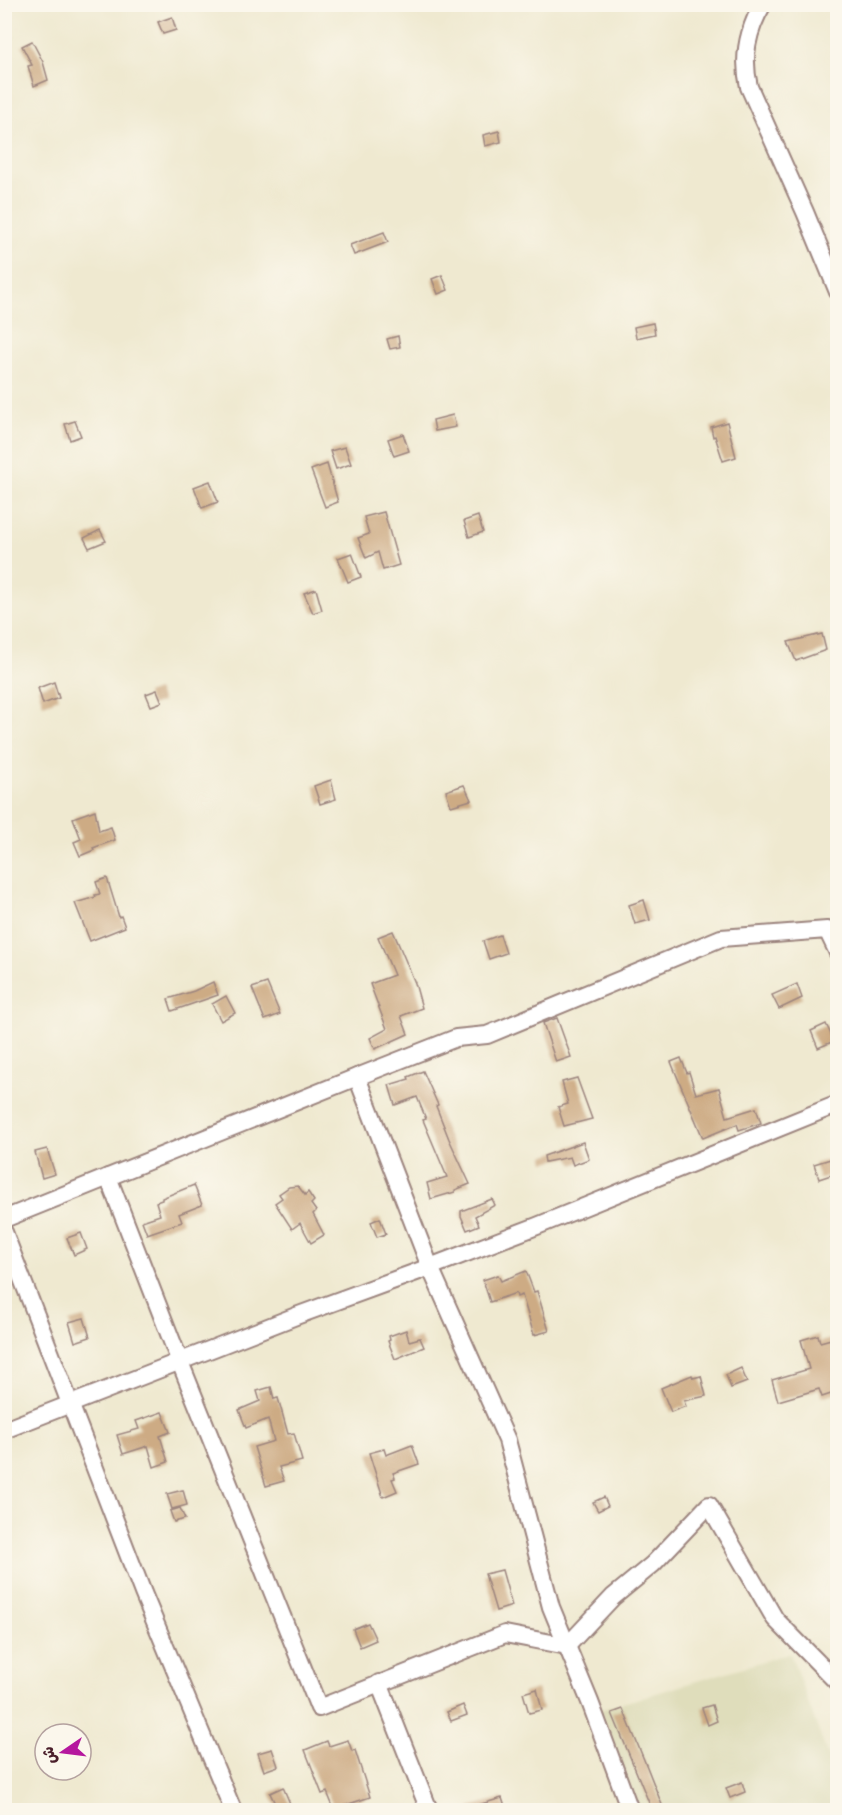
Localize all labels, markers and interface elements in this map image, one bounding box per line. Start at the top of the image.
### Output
north arrow [33,1722,93,1782]
text: ش [37,1744,61,1767]

